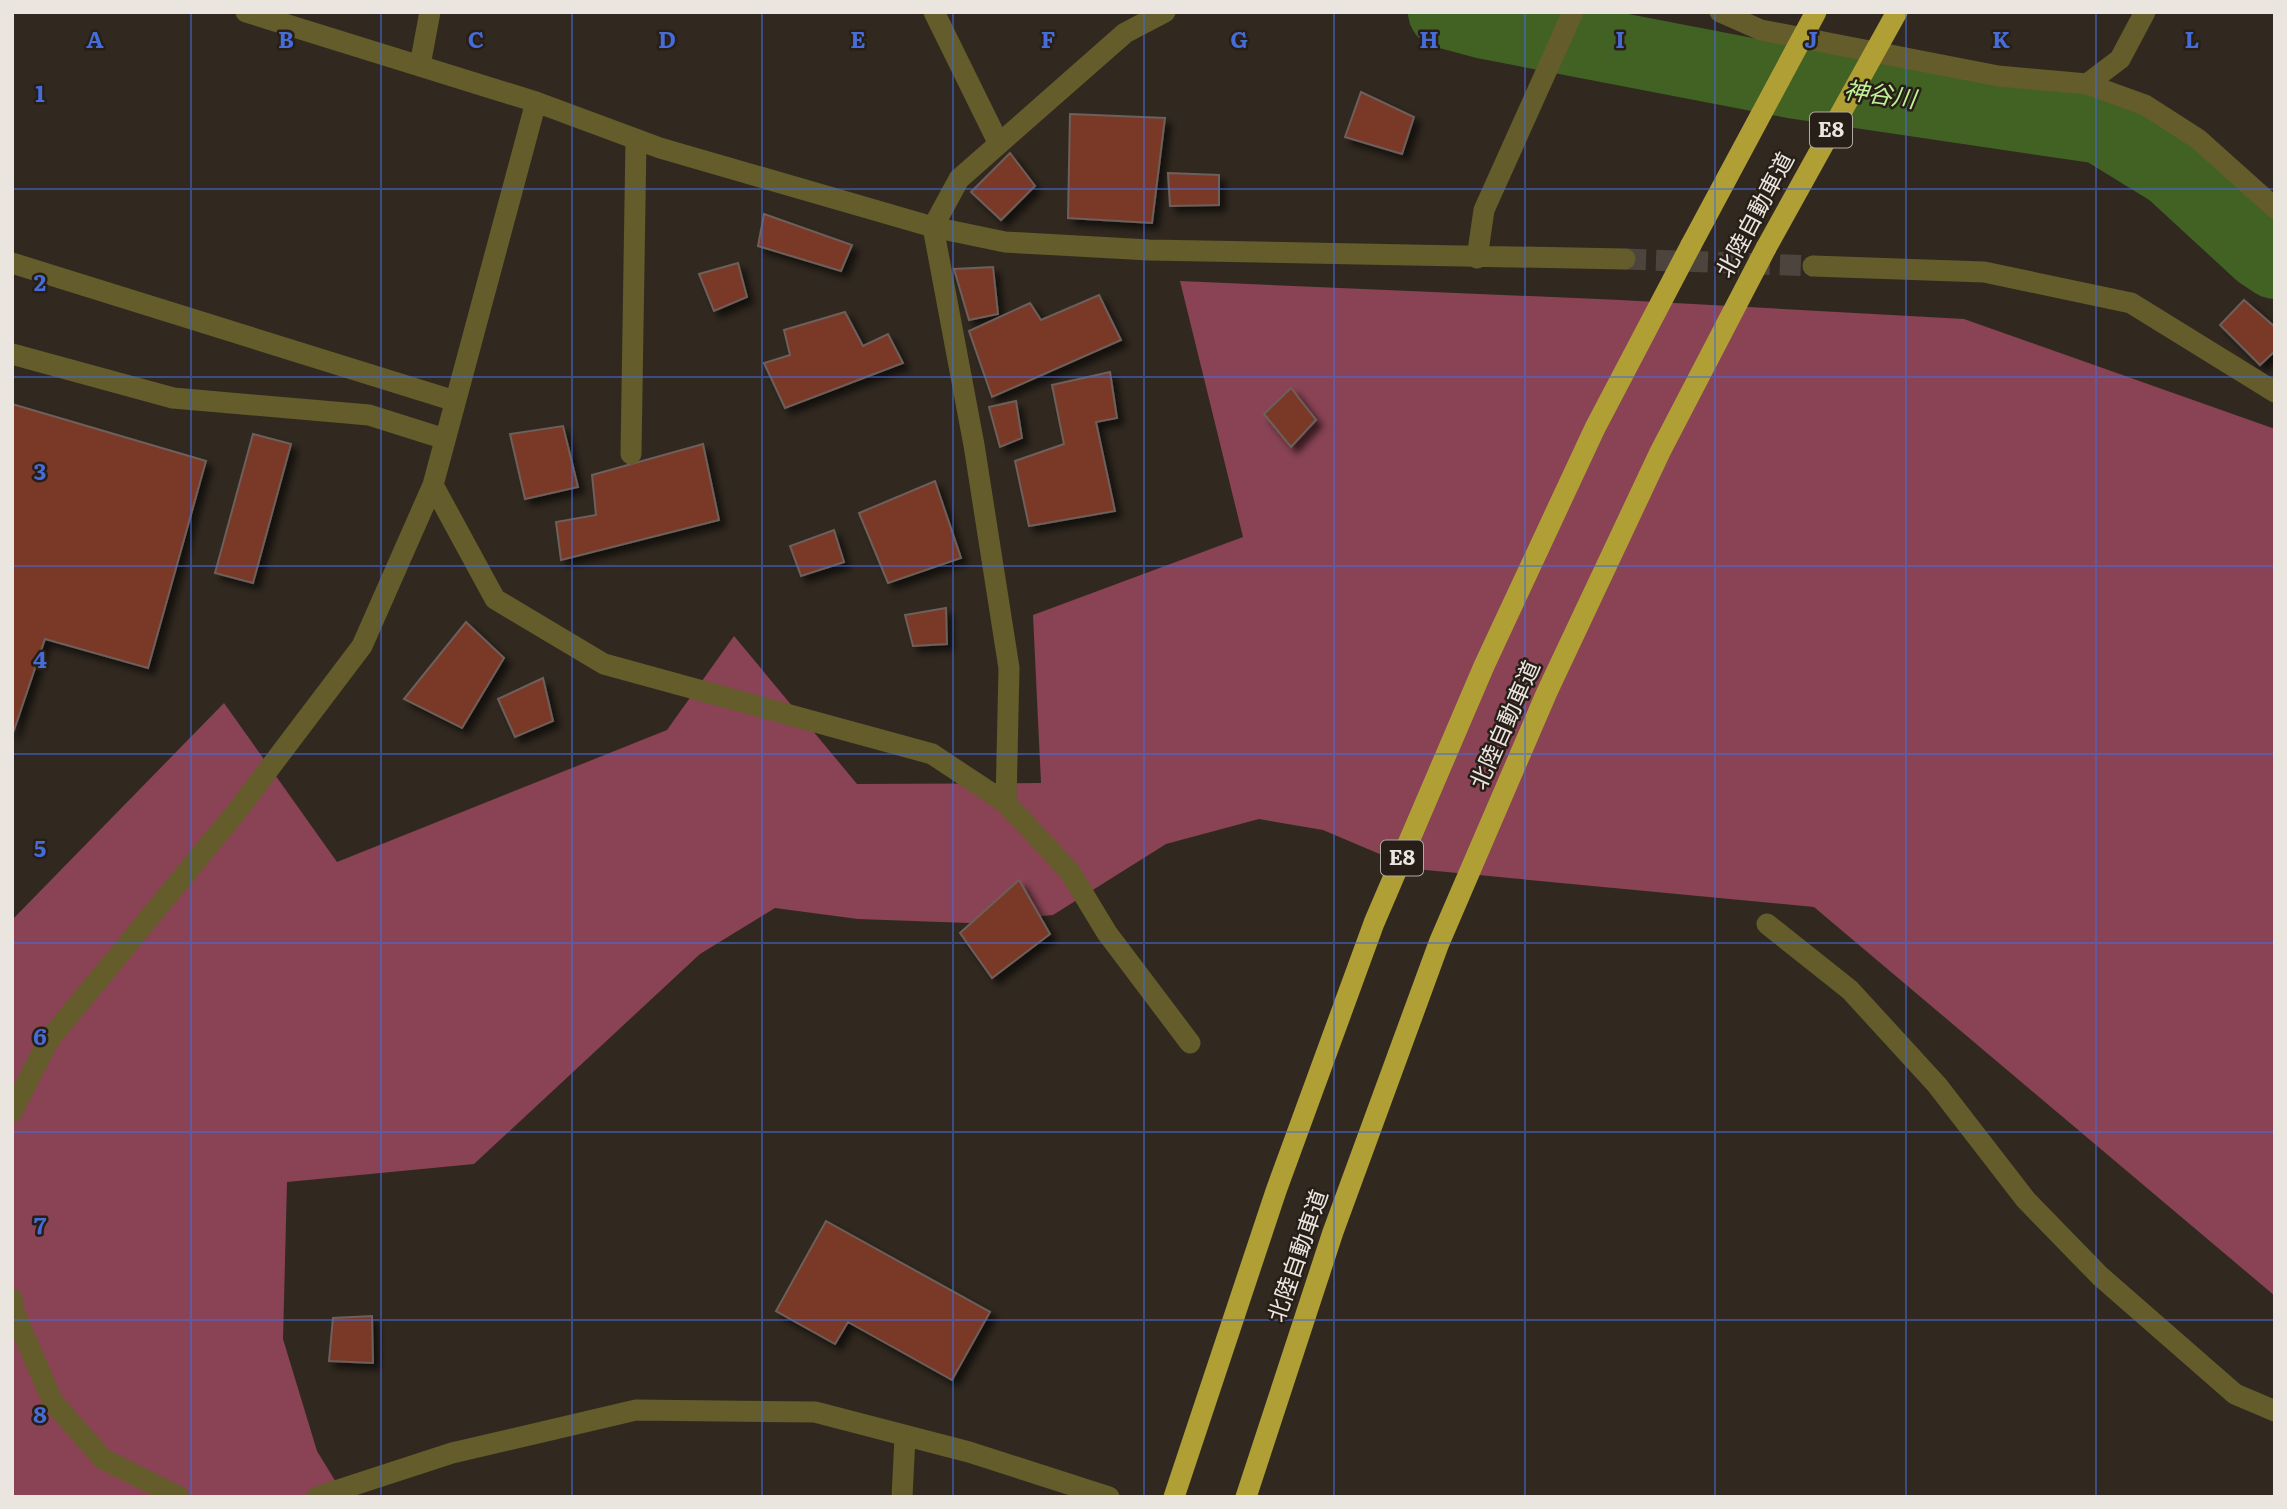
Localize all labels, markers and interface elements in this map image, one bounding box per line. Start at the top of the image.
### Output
text: A [86,21,104,55]
text: B [278,21,294,55]
text: C [468,21,484,55]
text: D [658,21,676,55]
text: E [850,21,866,55]
text: F [1041,21,1056,55]
text: G [1230,21,1248,55]
text: H [1419,21,1439,55]
text: I [1615,21,1625,55]
text: J [1804,21,1818,55]
text: K [1992,21,2010,55]
text: L [2185,21,2199,55]
water label: 神谷川 [1842,70,1921,115]
text: 1 [35,75,45,109]
road number: E8 [1810,113,1852,148]
street label: 北陸自動車道 [1706,145,1801,283]
text: 2 [34,264,46,298]
text: 3 [34,453,46,487]
text: 4 [33,641,47,675]
street label: 北陸自動車道 [1460,654,1547,794]
text: 5 [34,830,46,864]
road number: E8 [1381,840,1423,876]
text: 6 [33,1018,47,1052]
street label: 北陸自動車道 [1258,1185,1335,1326]
text: 7 [34,1207,47,1241]
text: 8 [33,1396,47,1430]

